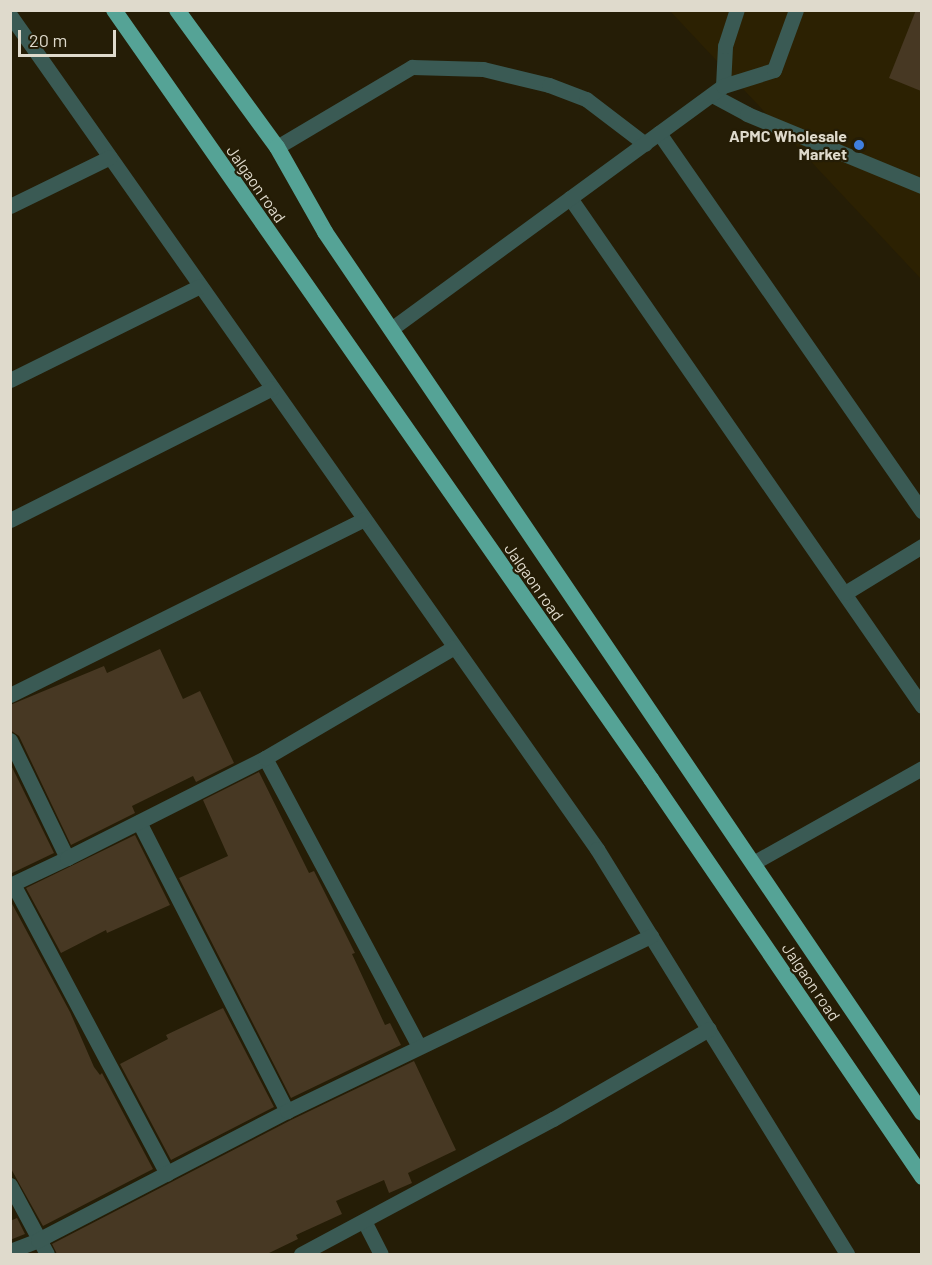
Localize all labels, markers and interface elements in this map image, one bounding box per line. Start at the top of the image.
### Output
scale bar [21,18,118,56]
text: 20 m [29,29,67,51]
place label: APMC Wholesale Market [729,126,847,164]
marker: APMC Wholesale Market [852,138,866,152]
street label: Jalgaon road [222,142,290,226]
street label: Jalgaon road [500,540,568,624]
street label: Jalgaon road [778,939,844,1025]

